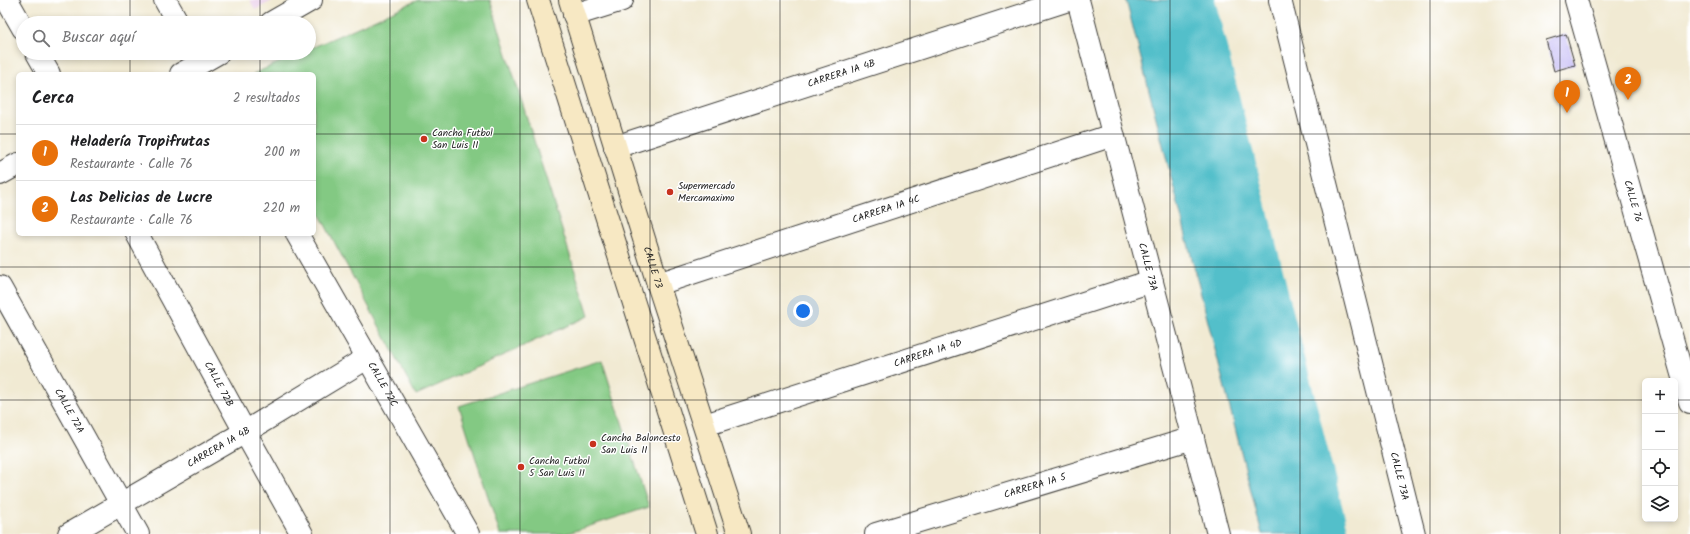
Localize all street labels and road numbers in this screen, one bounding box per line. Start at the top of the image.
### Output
street label: CARRERA 1A 4B [805,55,877,92]
street label: CALLE 76 [1619,178,1647,224]
street label: CARRERA 1A 4C [850,191,922,228]
street label: CALLE 73A [1134,241,1162,293]
street label: CALLE 73 [639,244,667,291]
street label: CARRERA 1A 4D [892,335,964,372]
street label: CALLE 72B [200,358,238,410]
street label: CALLE 72C [364,359,402,410]
street label: CALLE 72A [50,385,88,436]
street label: CARRERA 1A 4B [184,423,253,472]
street label: CALLE 73A [1386,450,1413,502]
street label: CARRERA 1A 5 [1002,469,1069,503]

